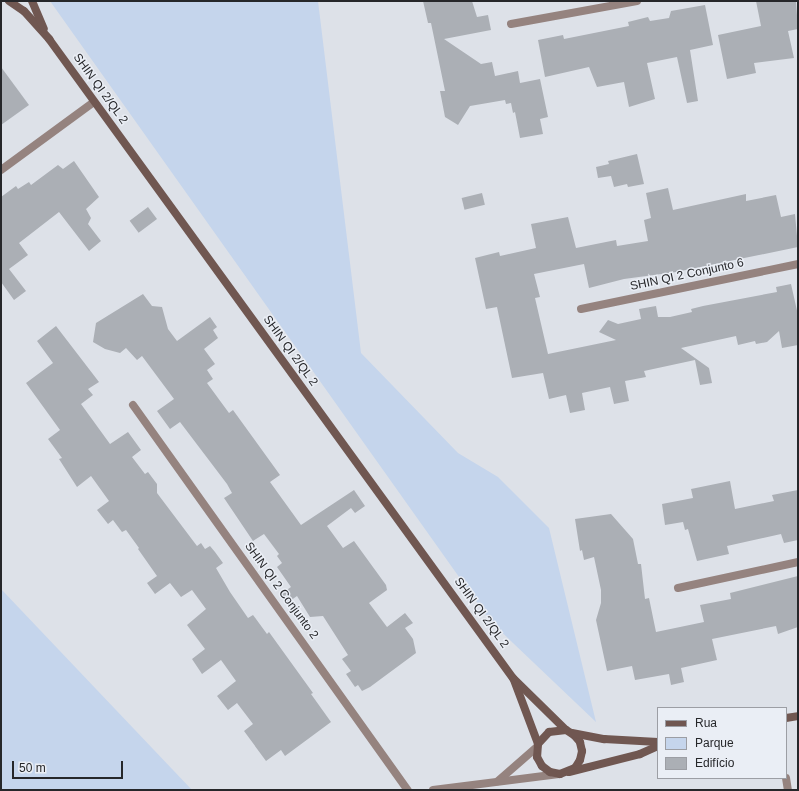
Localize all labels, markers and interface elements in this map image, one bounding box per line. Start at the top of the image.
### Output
street label: SHIN QI 2/QL 2 [69,51,131,127]
street label: SHIN QI 2 Conjunto 6 [629,256,745,294]
street label: SHIN QI 2/QL 2 [259,313,321,389]
street label: SHIN QI 2 Conjunto 2 [241,540,321,642]
street label: SHIN QI 2/QL 2 [450,575,512,651]
legend [657,707,787,779]
text: Rua [695,716,717,730]
text: Parque [695,736,734,750]
scale bar [14,753,125,779]
text: Edifício [695,756,734,770]
text: 50 m [19,761,46,775]

